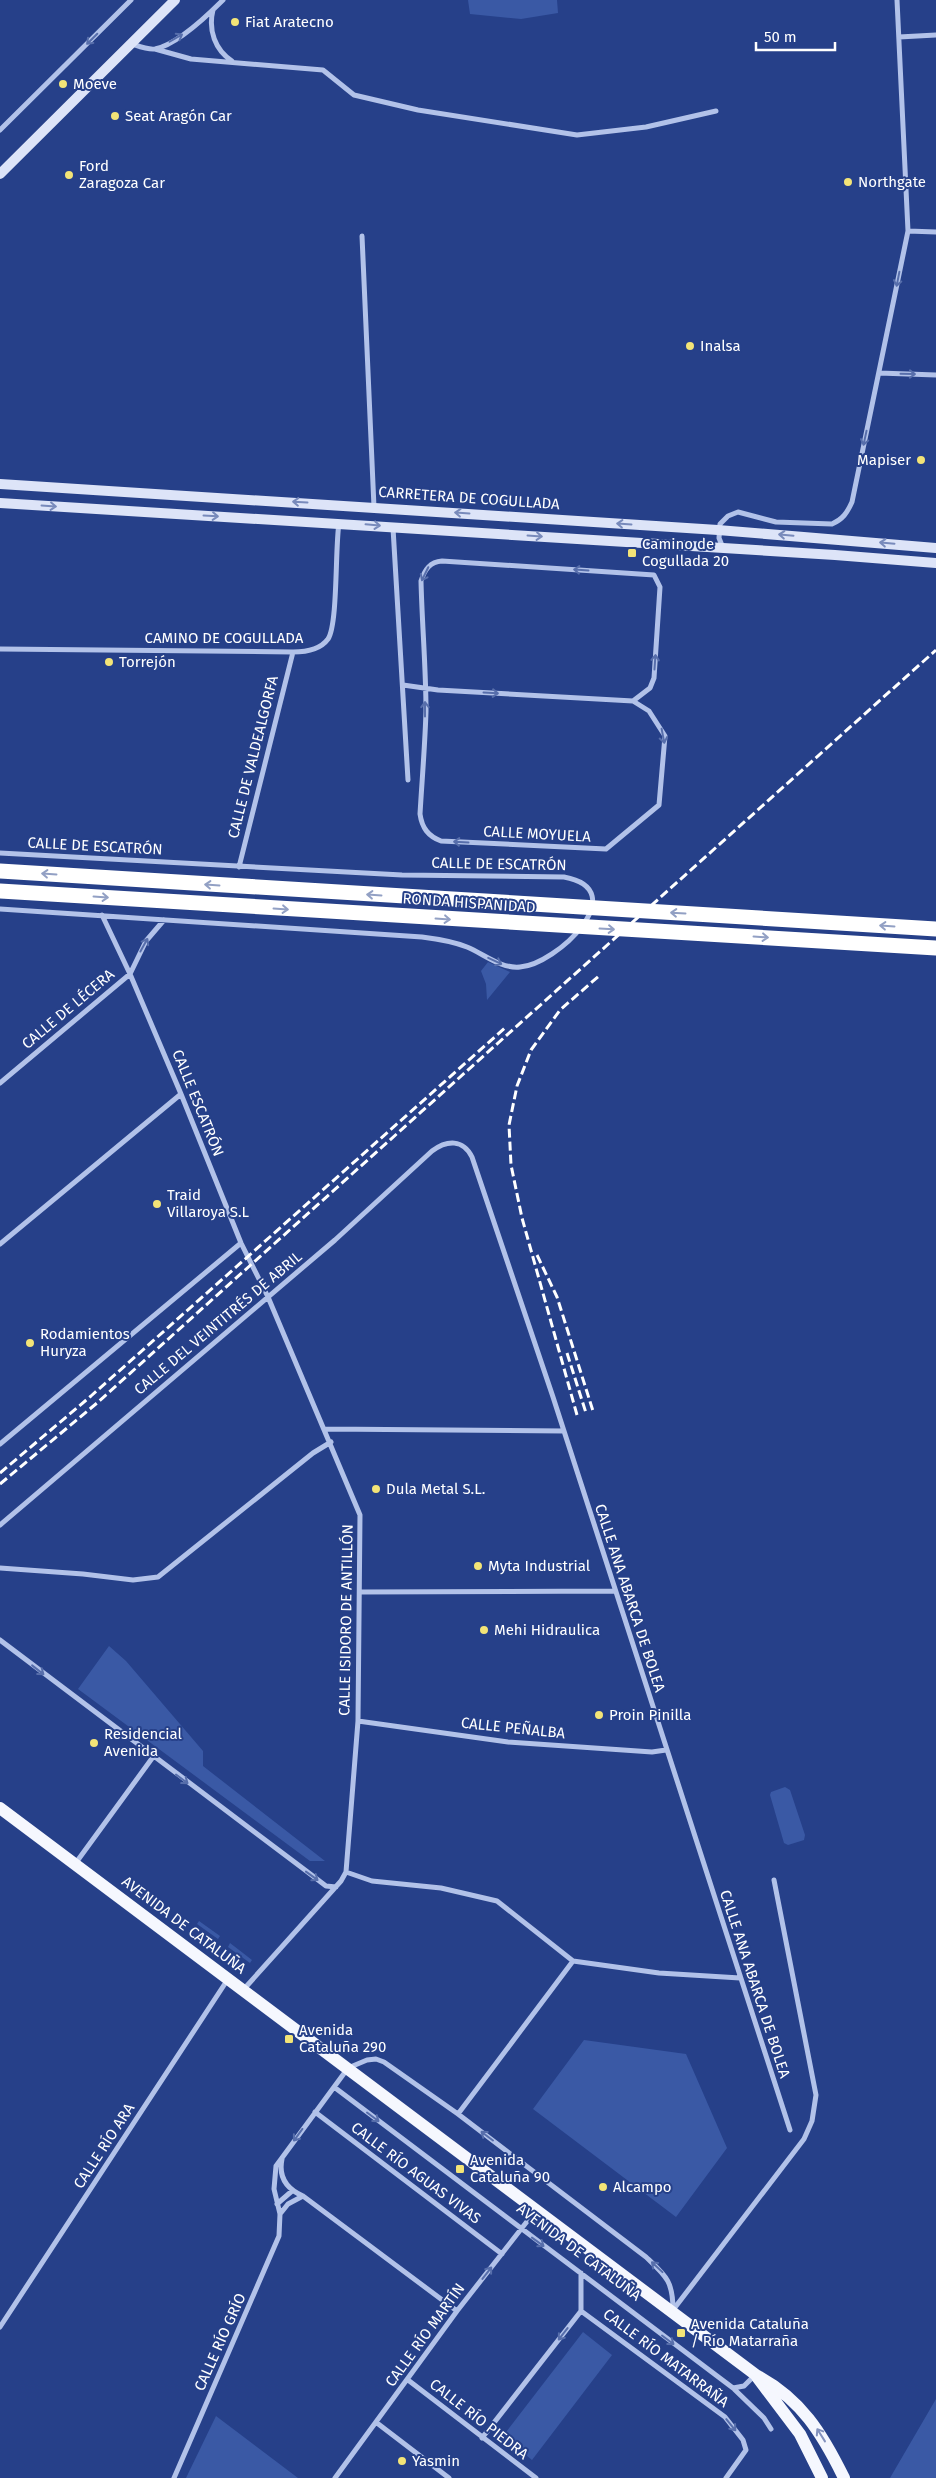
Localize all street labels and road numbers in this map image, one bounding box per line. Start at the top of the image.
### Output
street label: CARRETERA DE COGULLADA [378,483,561,513]
street label: CAMINO DE COGULLADA [145,629,304,647]
street label: CALLE DE VALDEALGORFA [224,673,282,840]
street label: CALLE MOYUELA [483,822,592,846]
street label: CALLE DE ESCATRÓN [27,833,163,859]
street label: CALLE DE ESCATRÓN [431,854,567,874]
street label: RONDA HISPANIDAD [402,889,536,917]
street label: CALLE DE LÉCERA [18,965,118,1053]
street label: CALLE ESCATRÓN [168,1047,228,1159]
street label: CALLE DEL VEINTITRÉS DE ABRIL [130,1247,306,1399]
street label: CALLE ANA ABARCA DE BOLEA [591,1502,669,1695]
street label: CALLE ISIDORO DE ANTILLÓN [335,1524,357,1716]
street label: CALLE PEÑALBA [460,1714,566,1742]
street label: AVENIDA DE CATALUÑA [118,1872,250,1978]
street label: CALLE ANA ABARCA DE BOLEA [716,1888,794,2081]
street label: CALLE RÍO ARA [70,2100,138,2192]
street label: CALLE RÍO AGUAS VIVAS [348,2118,484,2228]
street label: AVENIDA DE CATALUÑA [513,2199,645,2305]
street label: CALLE RÍO MARTÍN [381,2280,469,2390]
street label: CALLE RÍO GRÍO [190,2290,250,2394]
street label: CALLE RÍO MATARRAÑA [600,2305,733,2411]
street label: CALLE RÍO PIEDRA [426,2375,532,2463]

